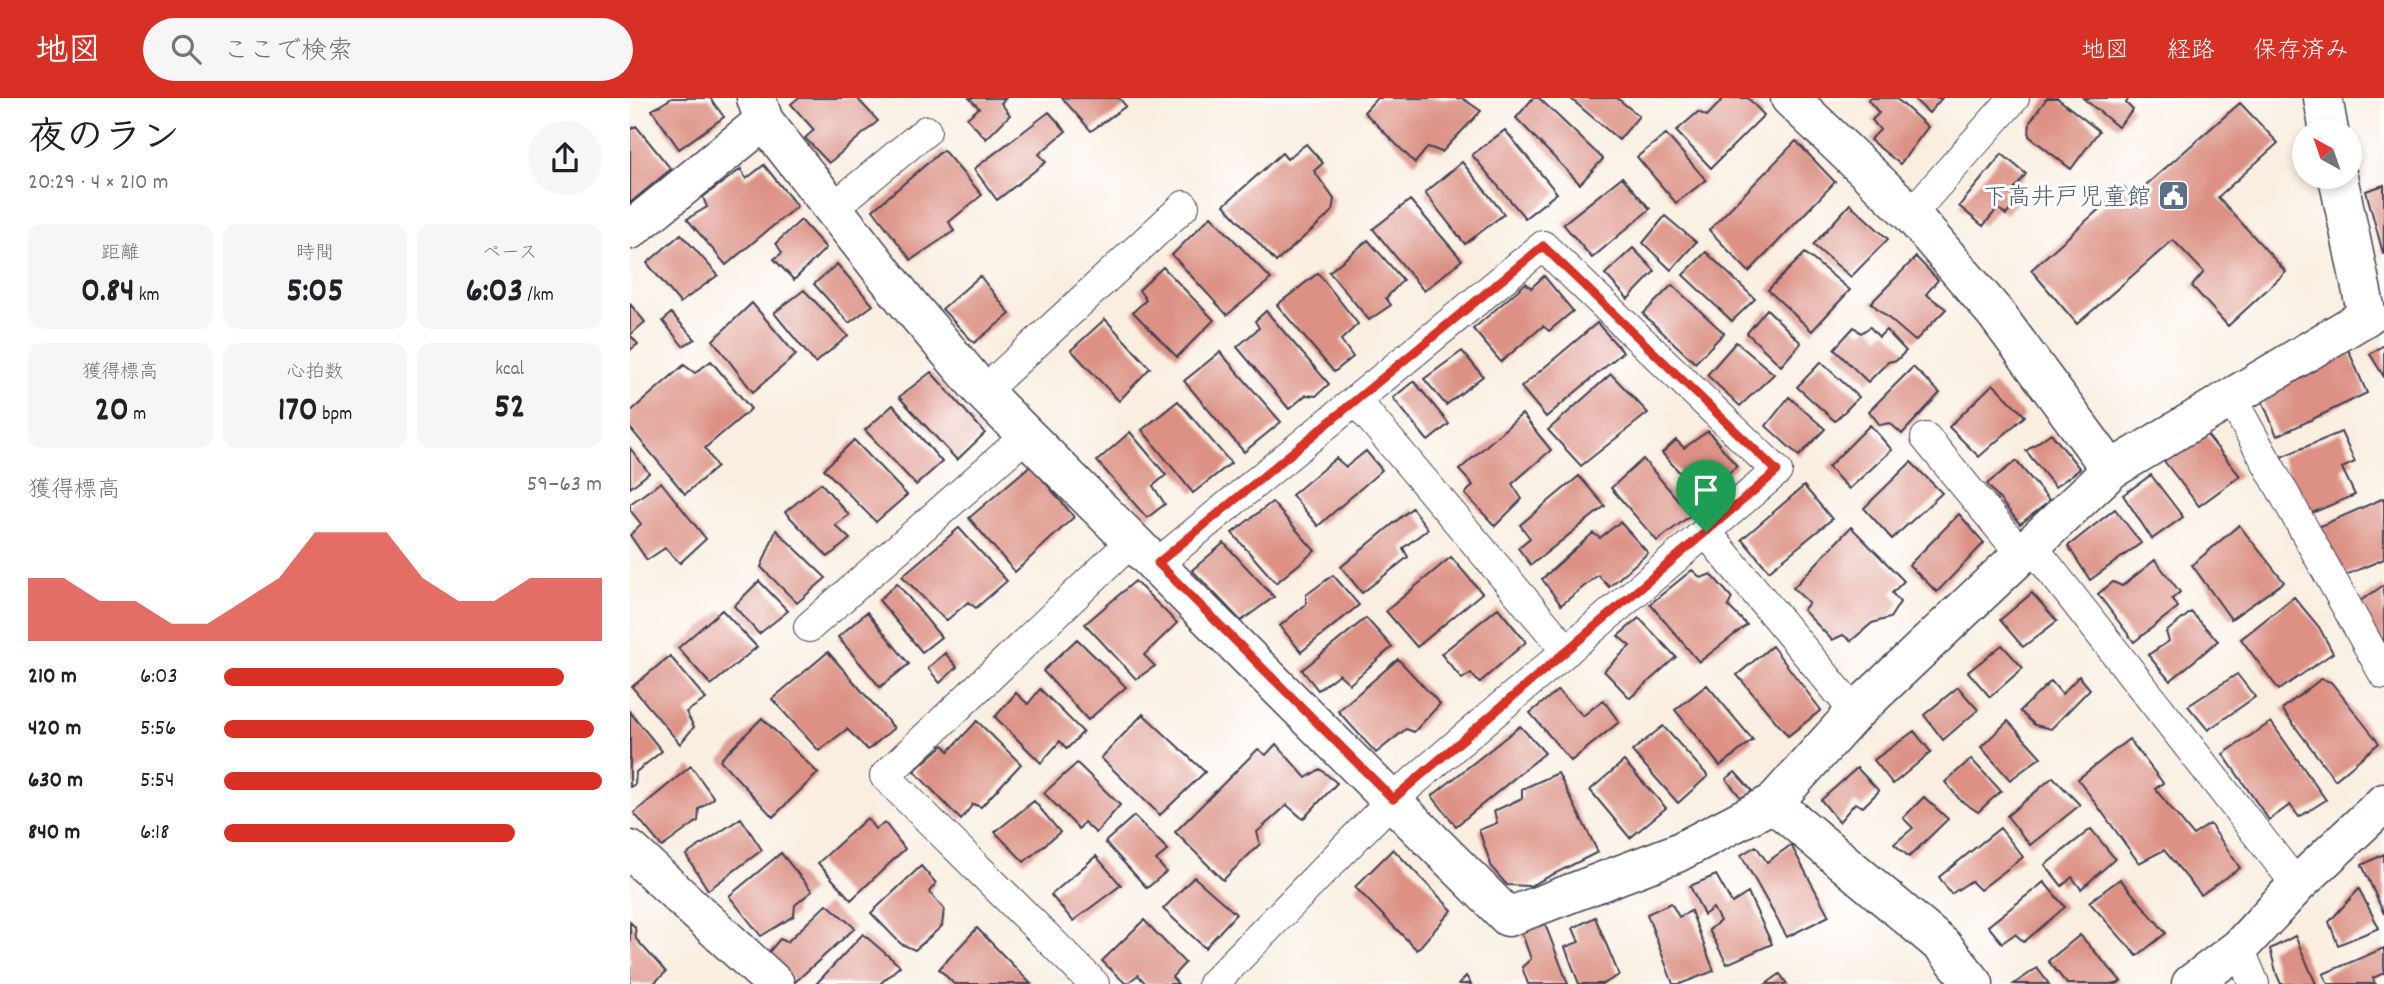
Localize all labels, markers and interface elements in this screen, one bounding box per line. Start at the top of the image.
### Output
search box [143,18,633,81]
text: 地図 [35,30,101,77]
icon: search [167,30,205,68]
text: ここで検索 [223,34,353,71]
text: 地図 [2081,35,2129,69]
text: 経路 [2167,35,2215,69]
text: 保存済み [2253,35,2349,69]
text: 夜のラン [28,113,180,168]
north arrow [2292,119,2362,189]
map controls [2292,119,2362,189]
button: share [528,121,602,195]
text: 20:29 · 4 × 210 m [28,167,169,200]
public building icon: 下高井戸児童館 [2157,179,2191,213]
place label: 下高井戸児童館 [1983,182,2151,216]
text: 距離 [101,241,139,268]
text: 時間 [296,241,334,268]
text: ペース [482,241,538,268]
text: 0.84 [81,268,134,318]
text: 5:05 [286,268,344,318]
text: 6:03 [466,268,523,318]
text: km [134,283,160,310]
text: /km [523,283,554,310]
text: kcal [495,357,524,384]
text: 獲得標高 [82,360,158,387]
text: 心拍数 [286,360,344,387]
text: 52 [494,384,525,434]
text: 20 [94,387,129,437]
text: 170 [278,387,318,437]
text: m [129,402,146,429]
text: bpm [318,402,352,429]
pin [1676,460,1736,532]
text: 59–63 m [527,469,602,502]
icon: arrive [1687,471,1725,509]
text: 獲得標高 [28,475,120,508]
text: 210 m [28,661,77,694]
text: 6:03 [140,661,178,694]
text: 420 m [28,713,81,746]
text: 5:56 [140,713,176,746]
text: 630 m [28,765,83,798]
text: 5:54 [140,765,175,798]
text: 840 m [28,817,80,850]
text: 6:18 [140,817,169,850]

